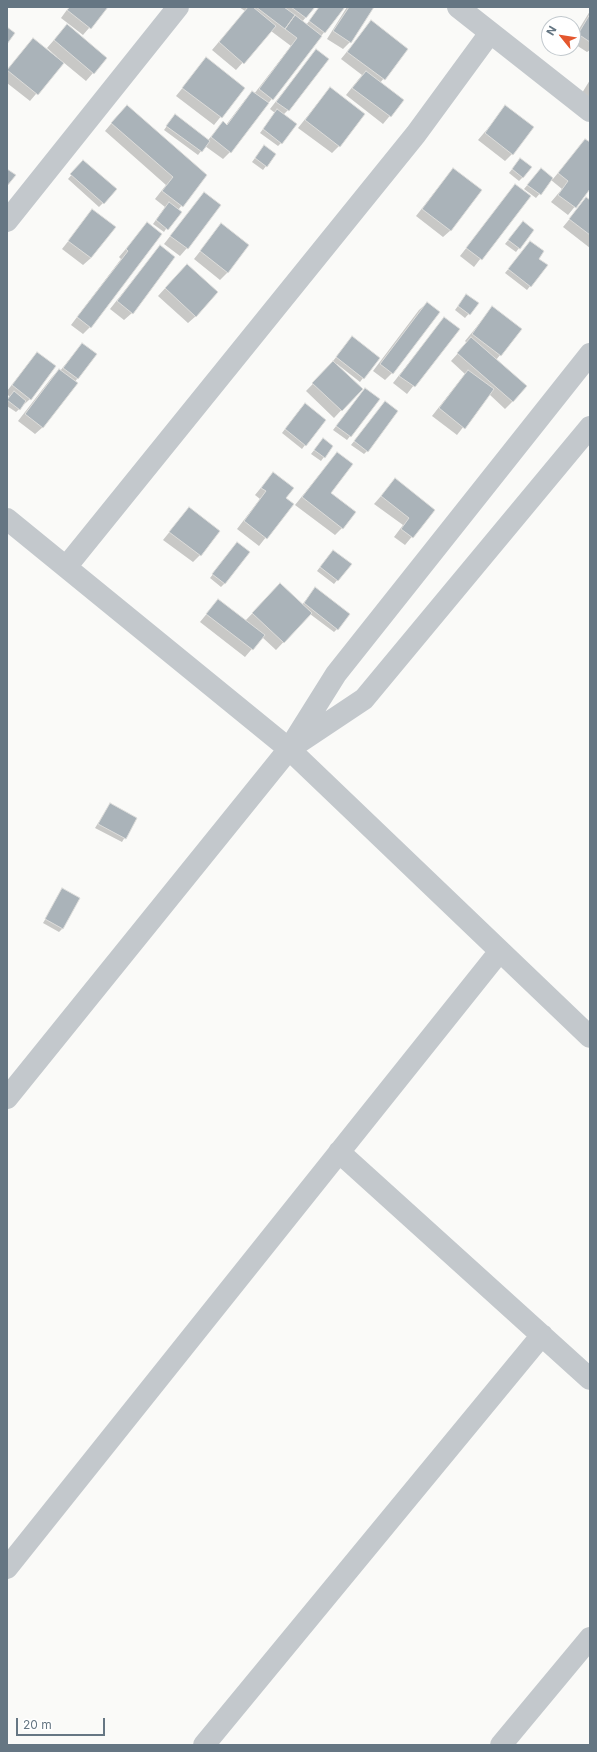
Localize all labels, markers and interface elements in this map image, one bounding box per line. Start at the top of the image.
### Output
north arrow [541,16,581,56]
text: N [543,23,560,38]
scale bar [18,1710,107,1736]
text: 20 m [23,1717,52,1732]

